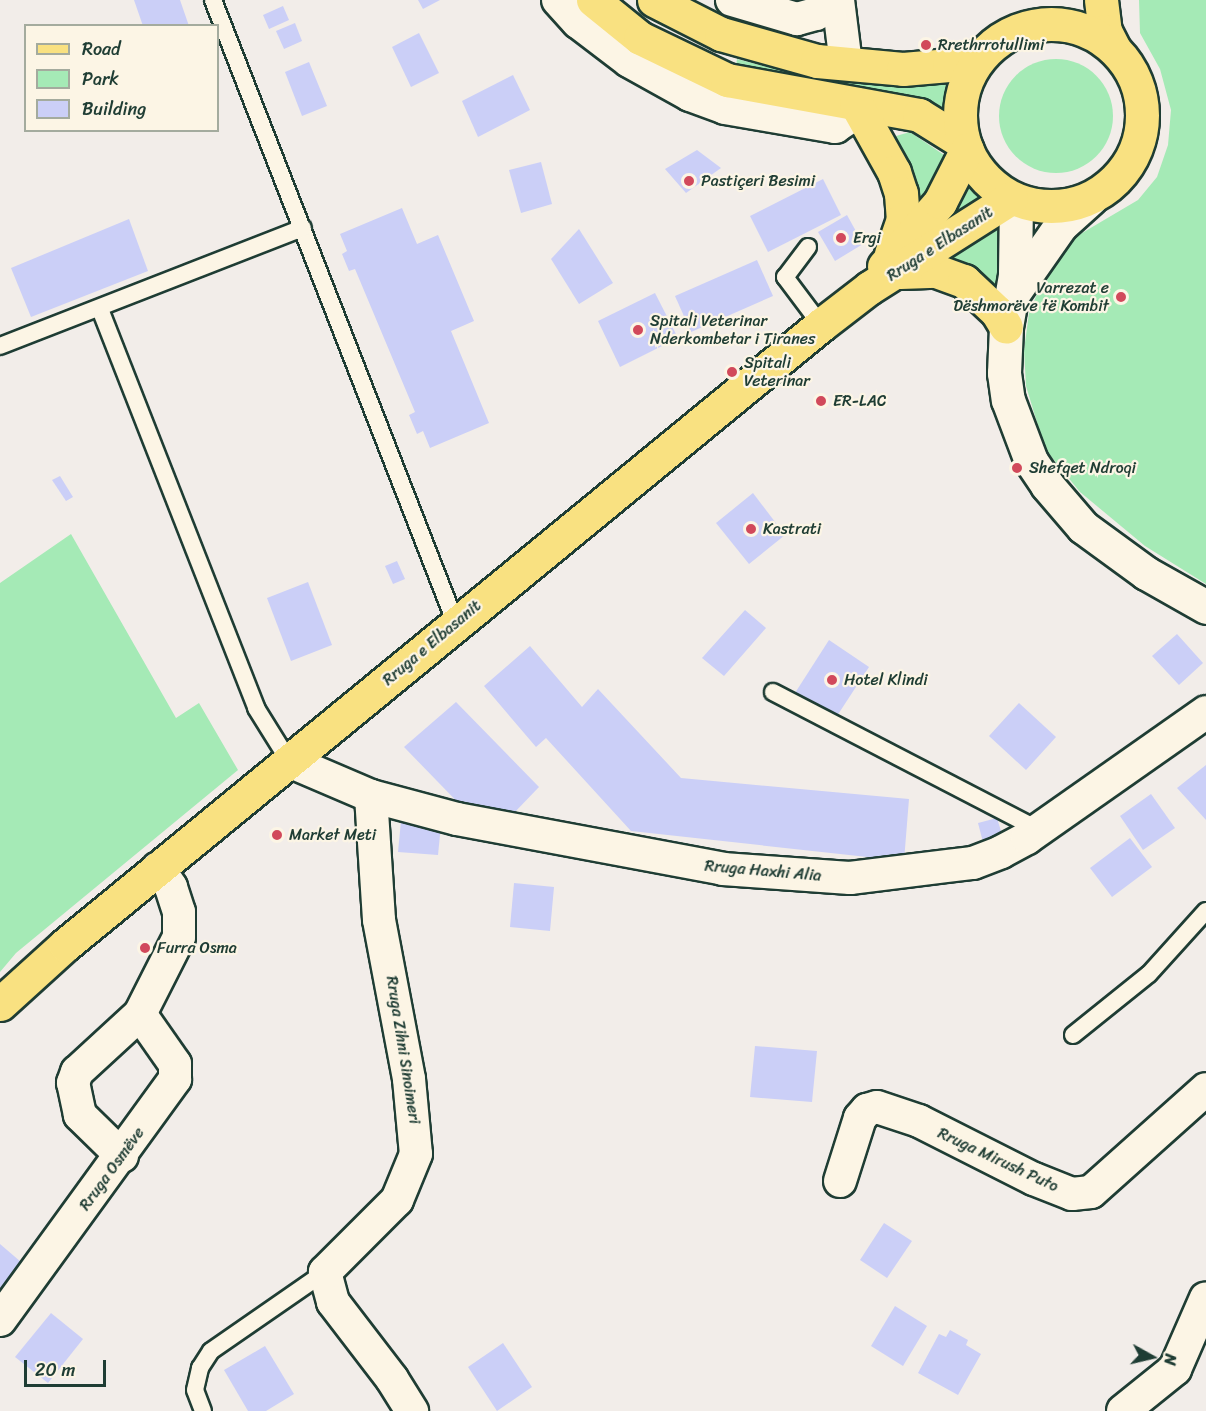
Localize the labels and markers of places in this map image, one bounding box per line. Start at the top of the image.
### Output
place label: Rrethrrotullimi [938,35,1044,55]
marker: Rrethrrotullimi [919,38,933,52]
place label: Pastiçeri Besimi [701,171,815,191]
marker: Pastiçeri Besimi [682,174,696,188]
place label: Ergi [853,228,881,248]
marker: Ergi [834,231,848,245]
place label: Varrezat e Dëshmorëve të Kombit [952,278,1109,316]
marker: Varrezat e Dëshmorëve të Kombit [1114,290,1128,304]
place label: Spitali Veterinar Nderkombetar i Tiranes [650,311,814,349]
marker: Spitali Veterinar Nderkombetar i Tiranes [631,323,645,337]
place label: Spitali Veterinar [744,353,810,391]
marker: Spitali Veterinar [725,365,739,379]
place label: ER-LAC [833,391,886,411]
marker: ER-LAC [814,394,828,408]
place label: Shefqet Ndroqi [1029,458,1136,478]
marker: Shefqet Ndroqi [1010,461,1024,475]
place label: Kastrati [763,519,821,539]
marker: Kastrati [744,522,758,536]
place label: Hotel Klindi [844,670,928,690]
marker: Hotel Klindi [825,673,839,687]
place label: Market Meti [289,825,377,845]
marker: Market Meti [270,828,284,842]
place label: Furra Osma [157,938,238,958]
marker: Furra Osma [138,941,152,955]

